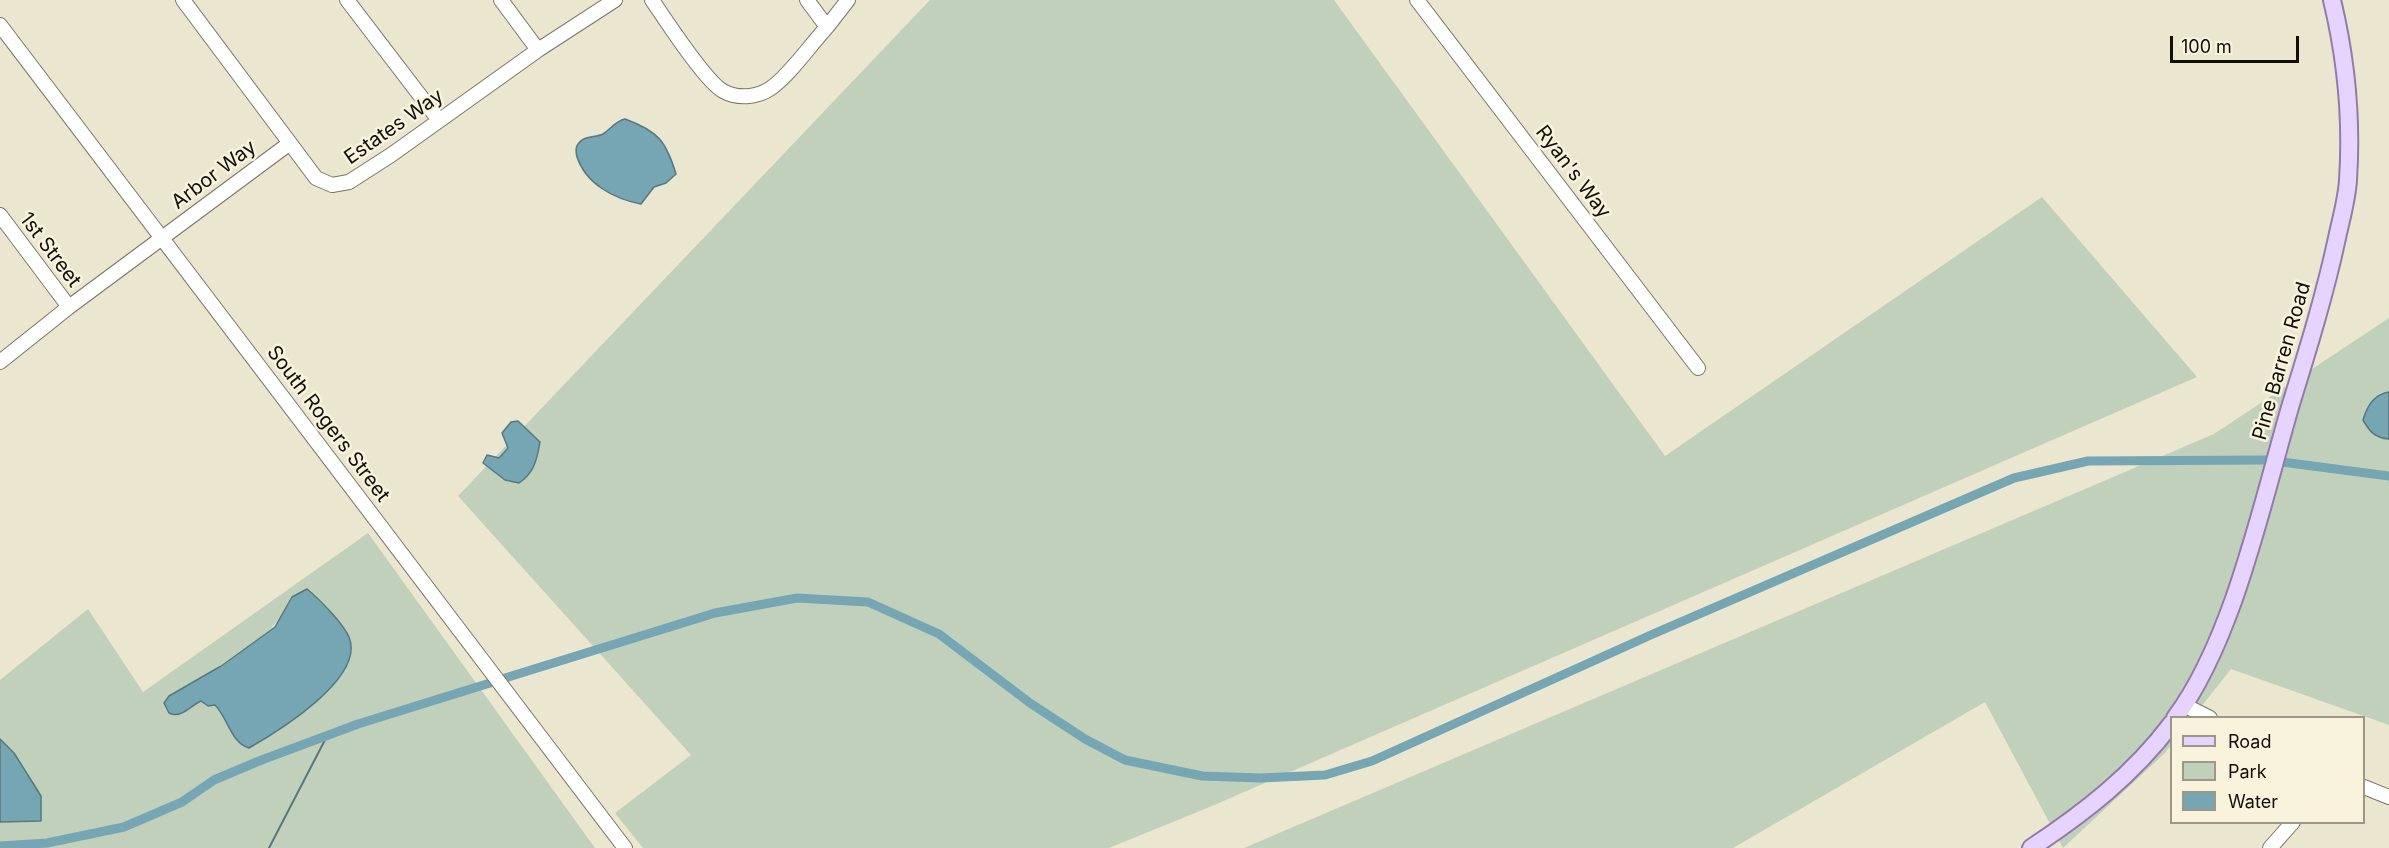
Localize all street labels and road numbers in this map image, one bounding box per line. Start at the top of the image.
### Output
street label: Estates Way [340,84,448,170]
street label: Ryan's Way [1530,121,1616,223]
street label: Arbor Way [167,135,261,215]
street label: 1st Street [14,208,86,292]
street label: Pine Barren Road [2248,279,2316,443]
street label: South Rogers Street [261,341,395,507]

